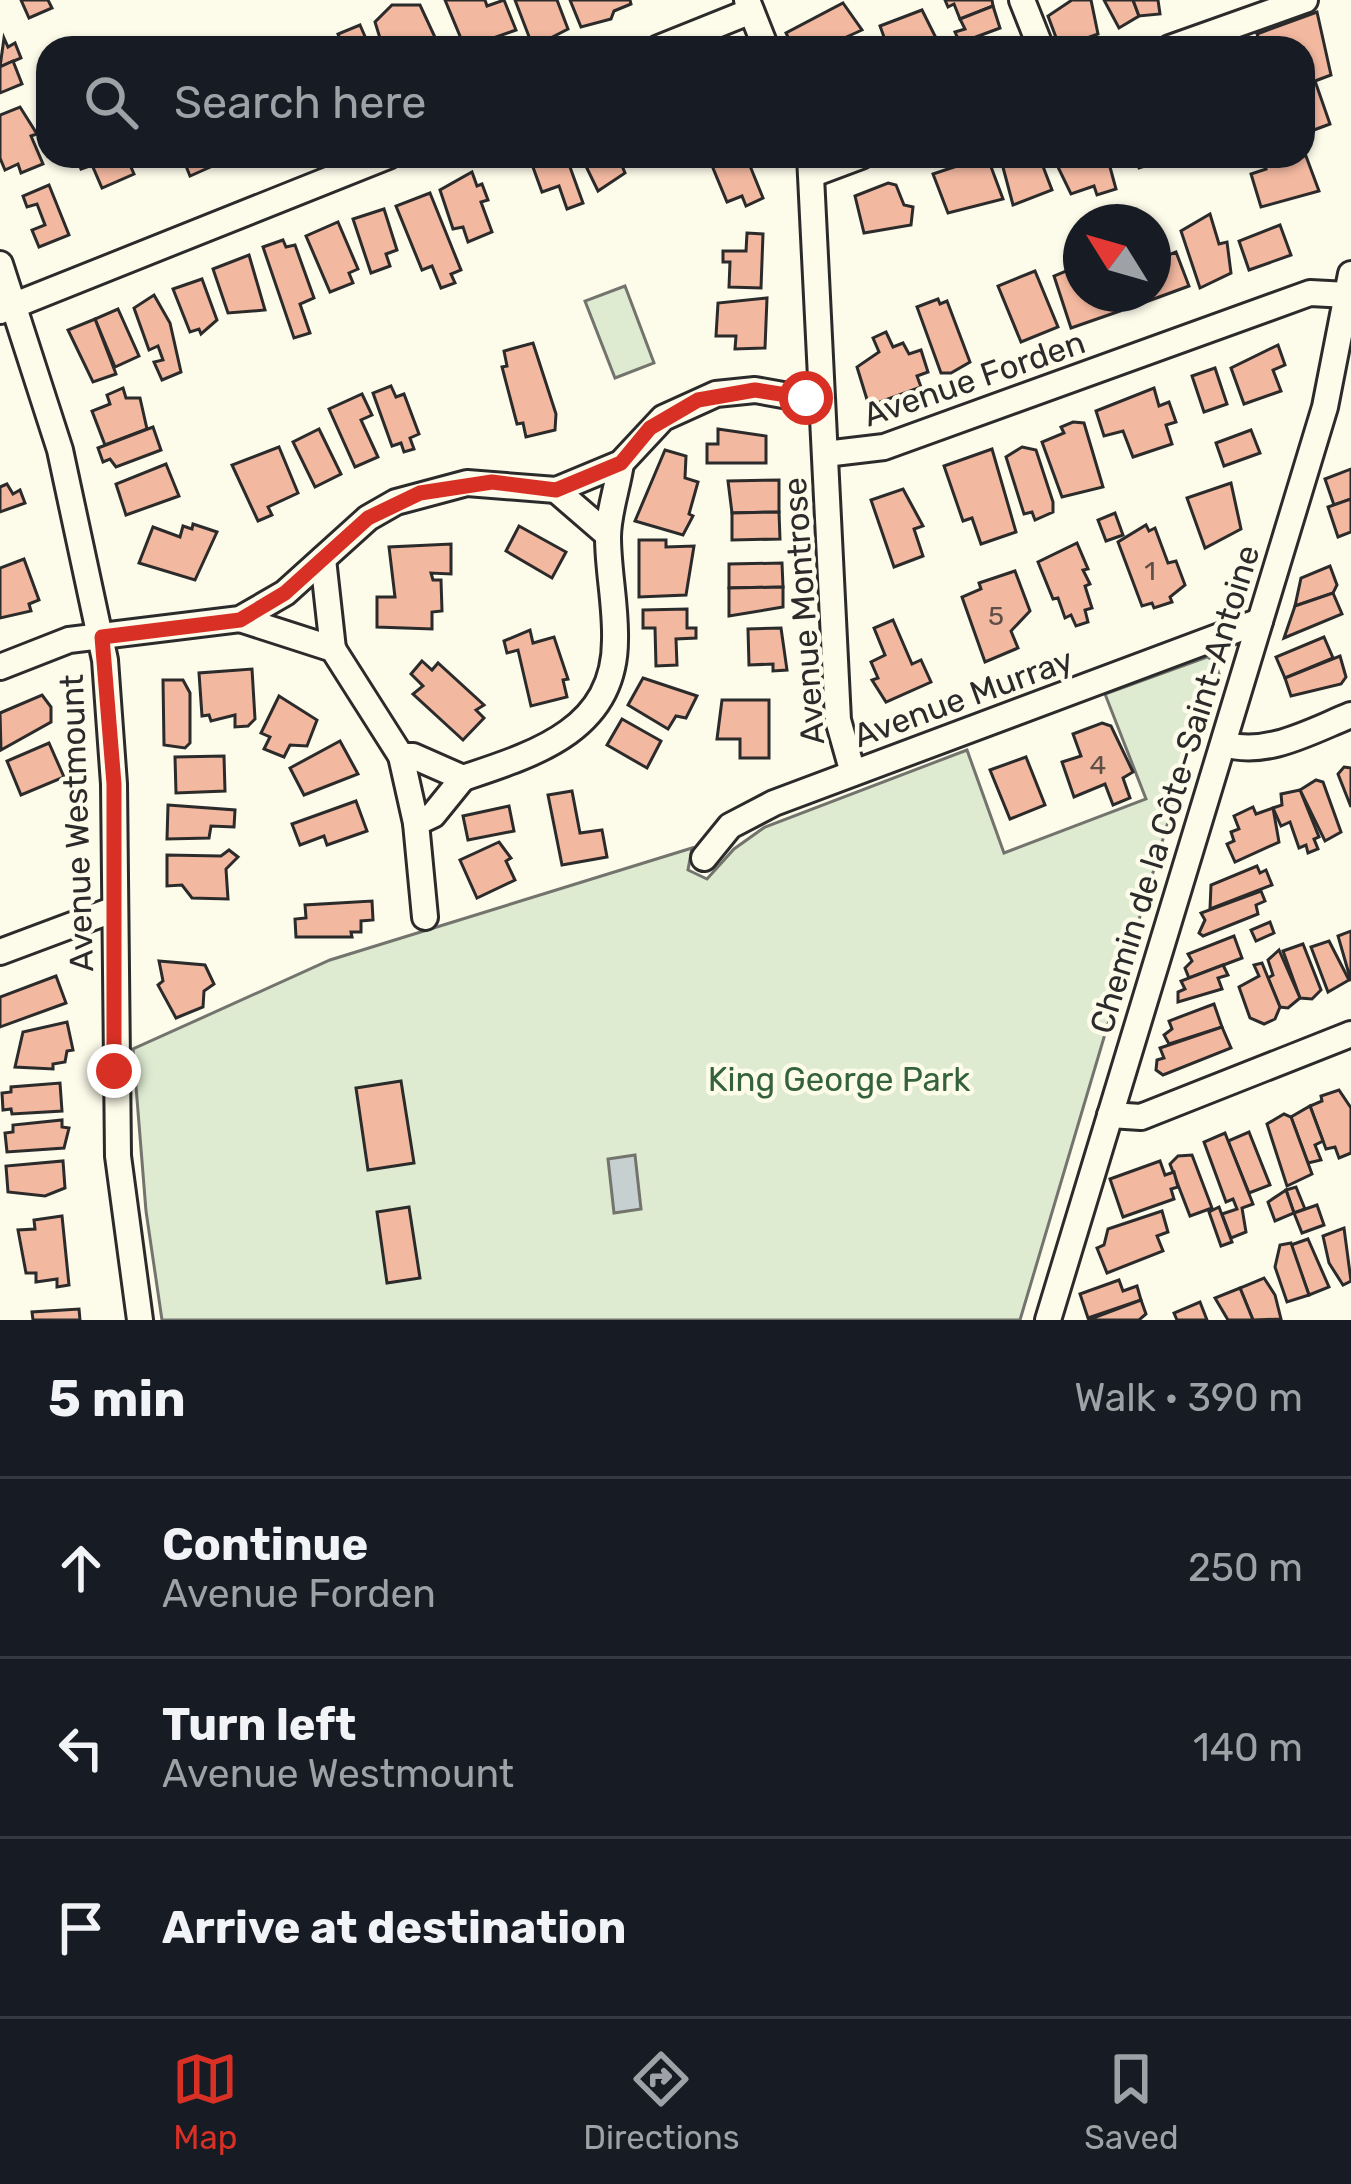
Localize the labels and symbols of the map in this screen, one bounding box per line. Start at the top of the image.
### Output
north arrow [1063,204,1171,312]
street label: Avenue Forden [858,322,1090,435]
route start [779,371,833,425]
street label: Avenue Montrose [775,476,832,746]
street label: Chemin de la Côte-Saint-Antoine [1081,540,1267,1038]
house number: 1 [1144,555,1156,587]
house number: 5 [988,600,1004,632]
street label: Avenue Murray [848,640,1078,755]
street label: Avenue Westmount [52,673,101,973]
house number: 4 [1090,749,1106,781]
route end [87,1044,141,1098]
park label: King George Park [708,1060,970,1099]

